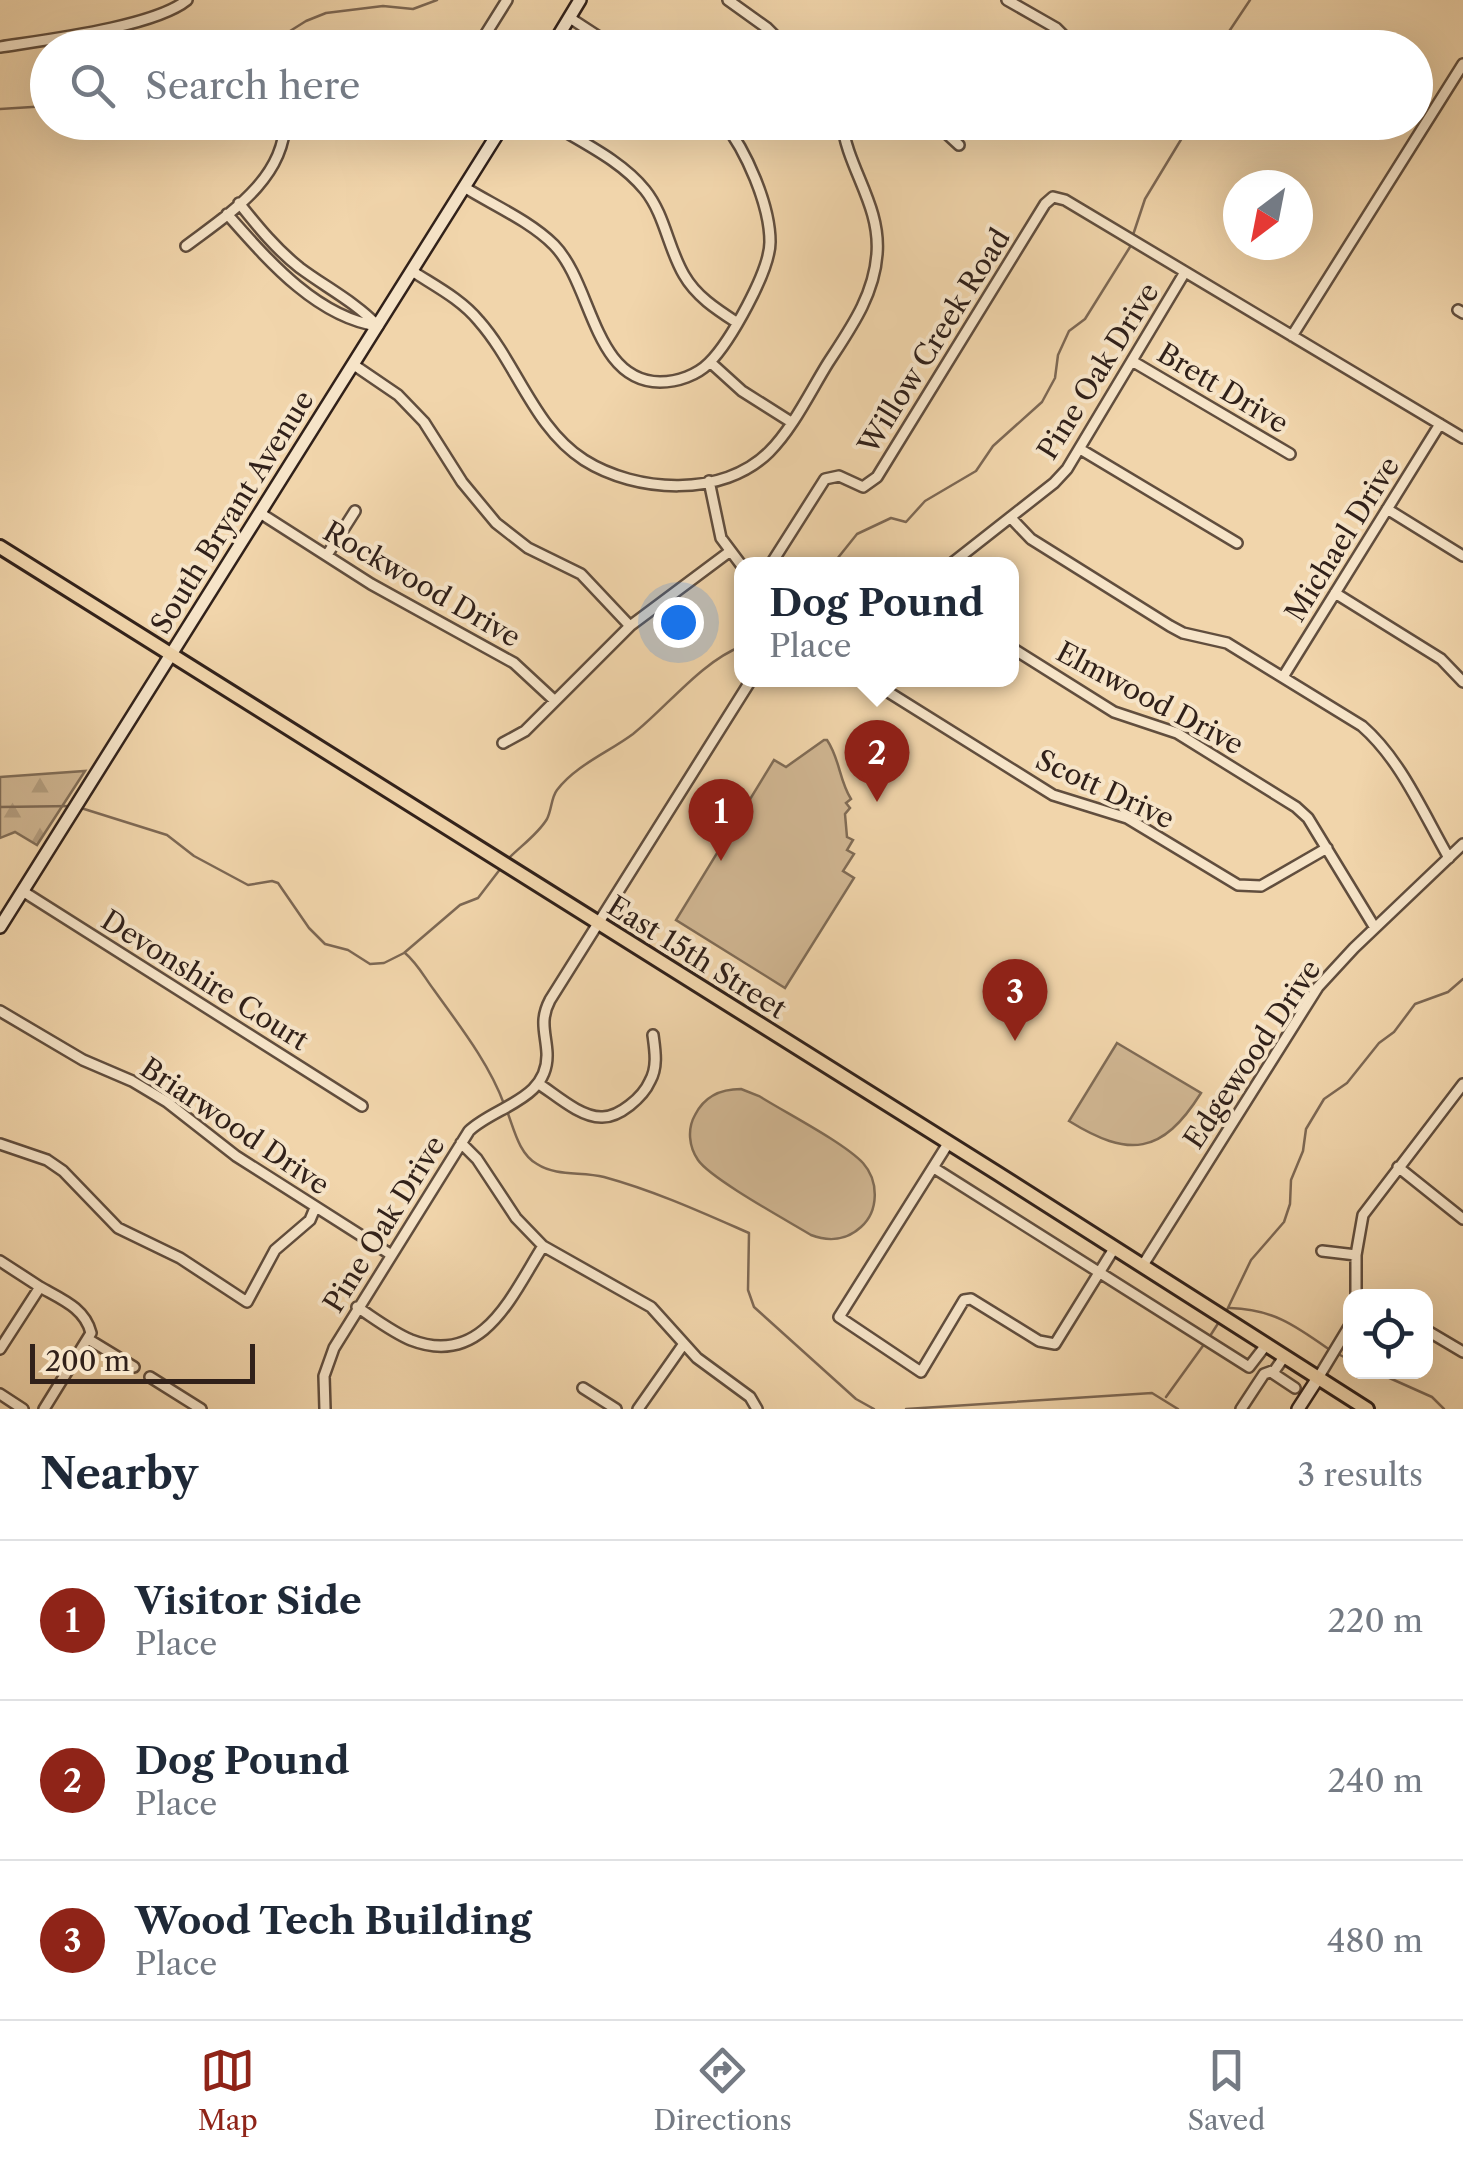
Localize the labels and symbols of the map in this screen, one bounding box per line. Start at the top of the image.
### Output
north arrow [1223,170,1313,260]
street label: Willow Creek Road [851,222,1017,461]
street label: Pine Oak Drive [1030,277,1166,465]
street label: Brett Drive [1151,336,1295,440]
street label: South Bryant Avenue [143,384,321,640]
street label: Michael Drive [1278,450,1406,628]
street label: Rockwood Drive [317,514,527,654]
your location [653,597,704,648]
street label: Elmwood Drive [1051,634,1249,762]
pin: 2 [844,720,910,802]
street label: Scott Drive [1030,742,1180,836]
pin: 1 [688,778,754,861]
street label: East 15th Street [601,888,793,1026]
street label: Devonshire Court [95,903,315,1057]
street label: Edgewood Drive [1176,953,1328,1155]
pin: 3 [982,958,1048,1041]
street label: Briarwood Drive [134,1050,336,1202]
street label: Pine Oak Drive [316,1130,452,1318]
scale bar [30,1339,255,1384]

